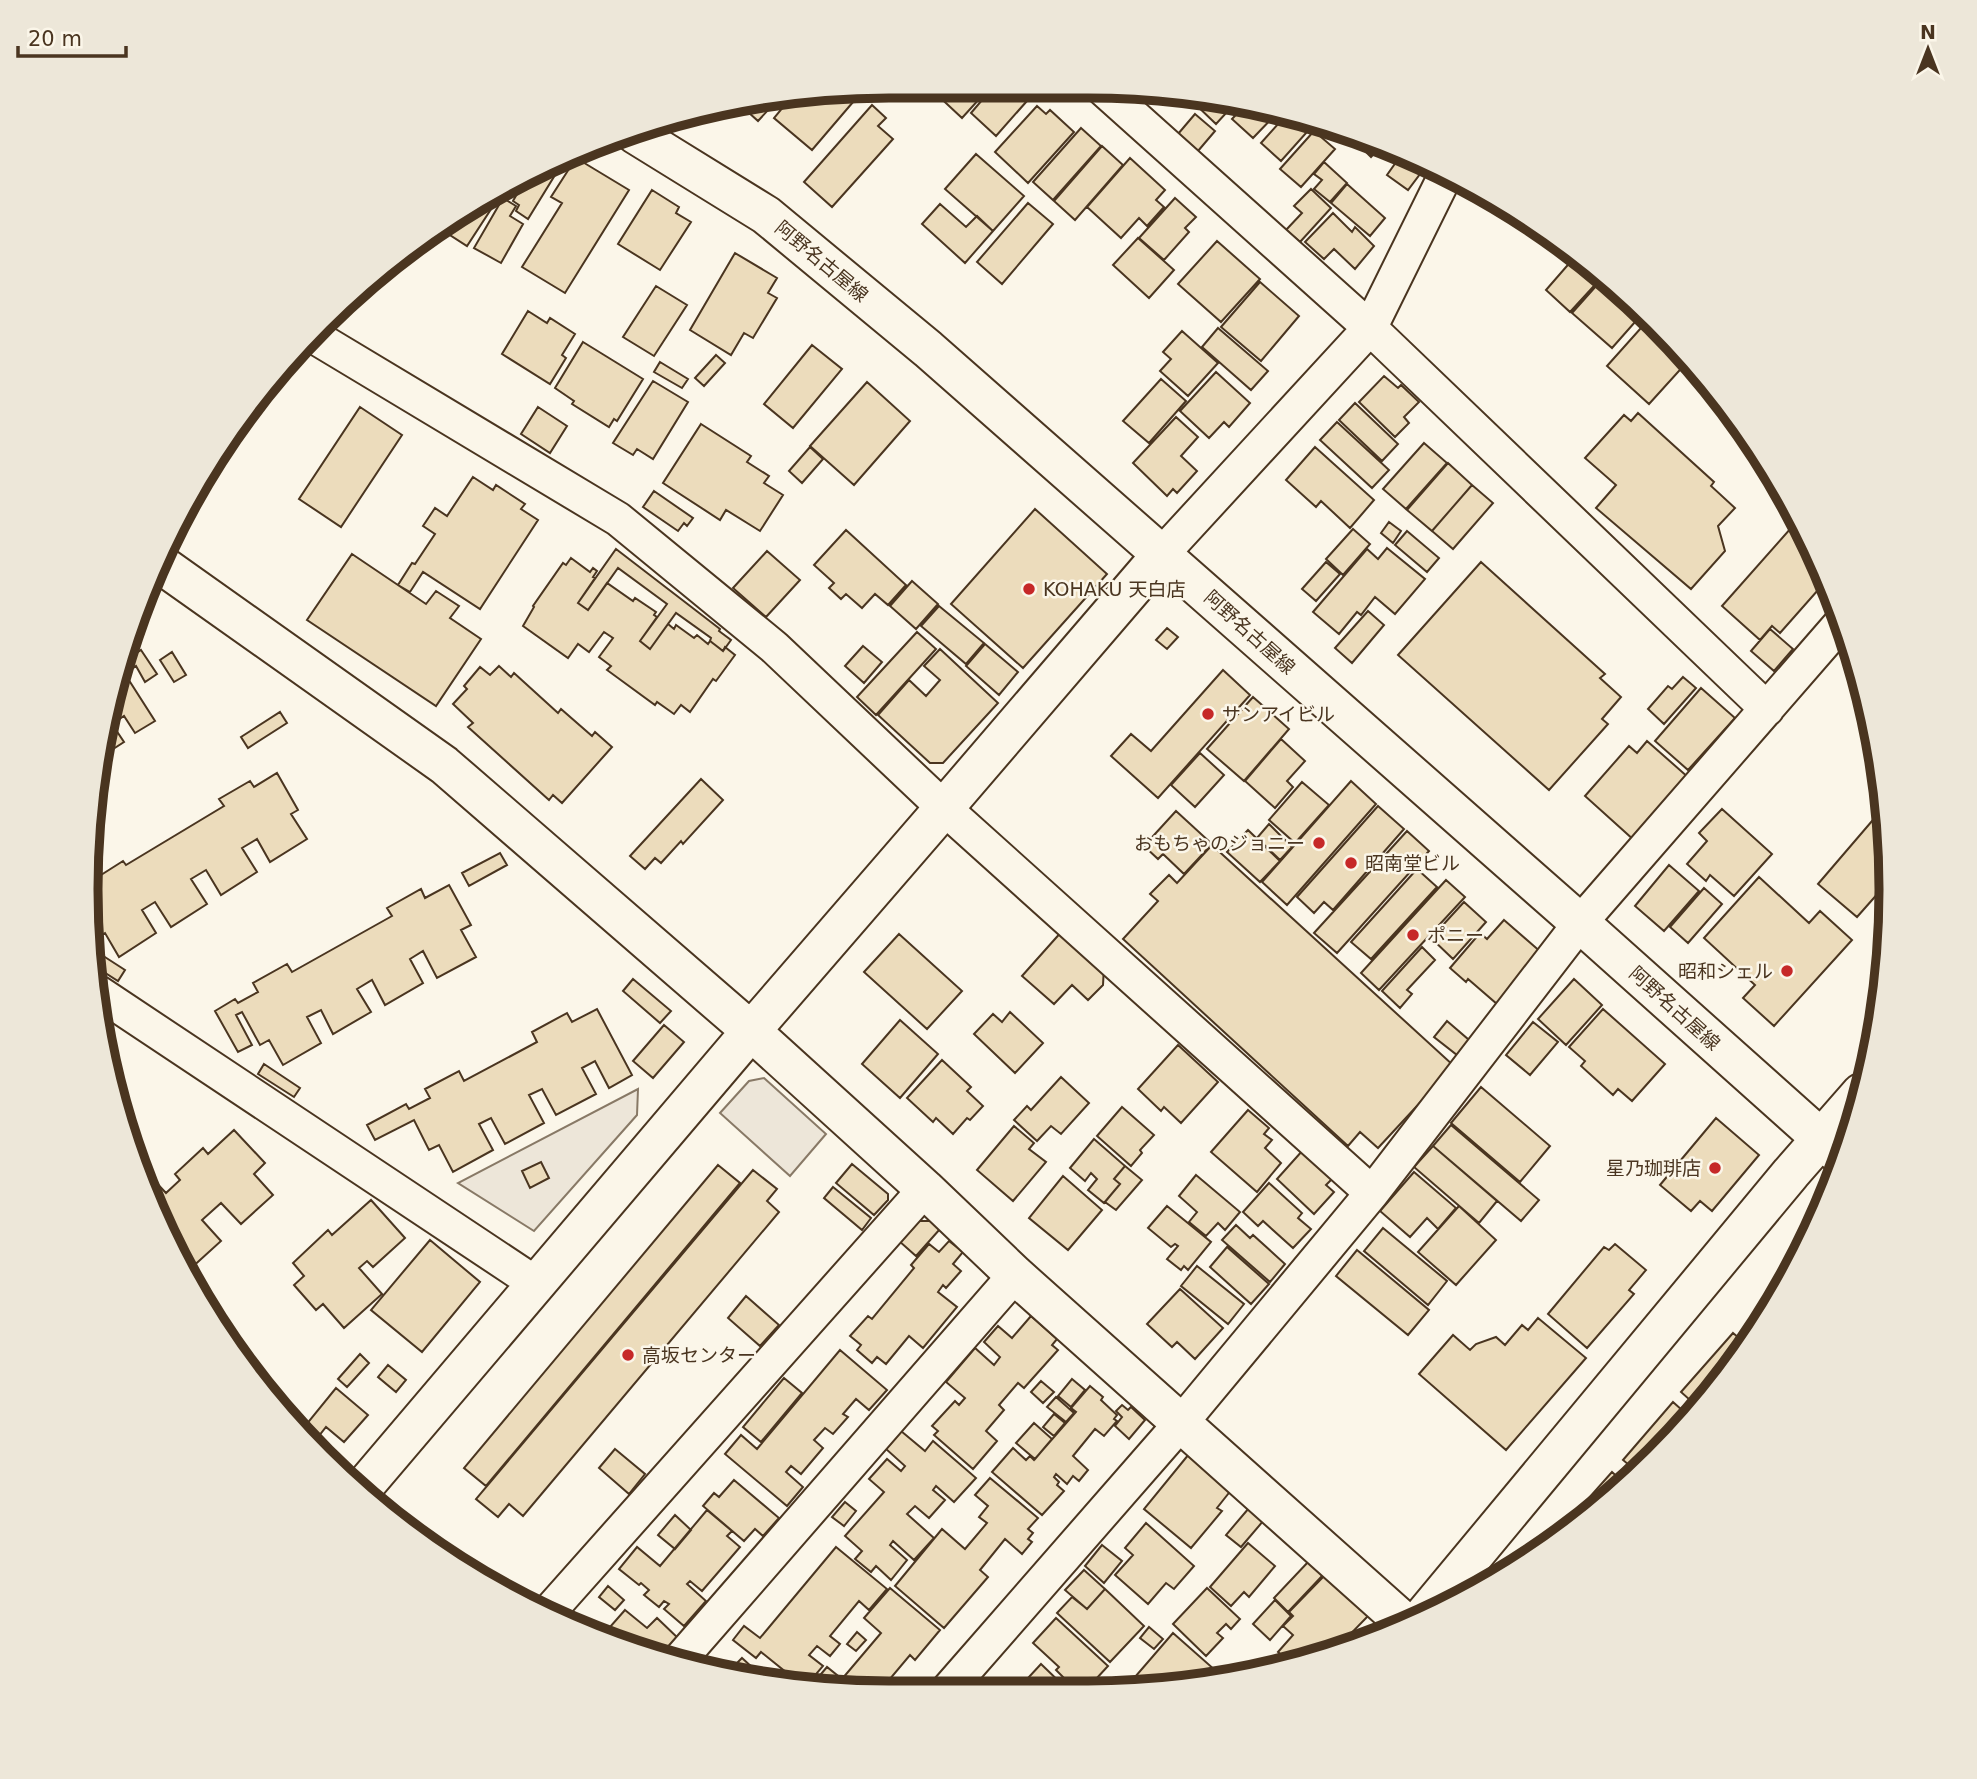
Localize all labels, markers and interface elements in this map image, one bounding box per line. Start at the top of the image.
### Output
scale bar [18,14,126,58]
north arrow [1893,14,1963,84]
text: N [1920,21,1936,43]
text: 20 m [28,27,82,51]
street label: 阿野名古屋線 [771,216,873,306]
place label: KOHAKU 天白店 [1043,578,1186,600]
marker: KOHAKU 天白店 [1021,581,1037,597]
street label: 阿野名古屋線 [1200,586,1300,678]
place label: サンアイビル [1222,703,1335,725]
marker: サンアイビル [1200,706,1216,722]
place label: おもちゃのジョニー [1134,832,1305,854]
marker: おもちゃのジョニー [1311,835,1327,851]
place label: 昭南堂ビル [1365,852,1460,874]
marker: 昭南堂ビル [1343,855,1359,871]
place label: ポニー [1427,924,1484,946]
marker: ポニー [1405,927,1421,943]
place label: 昭和シェル [1678,960,1773,982]
street label: 阿野名古屋線 [1625,962,1725,1054]
marker: 昭和シェル [1779,963,1795,979]
place label: 星乃珈琲店 [1606,1157,1701,1179]
marker: 星乃珈琲店 [1707,1160,1723,1176]
place label: 高坂センター [642,1344,756,1366]
marker: 高坂センター [620,1347,636,1363]

